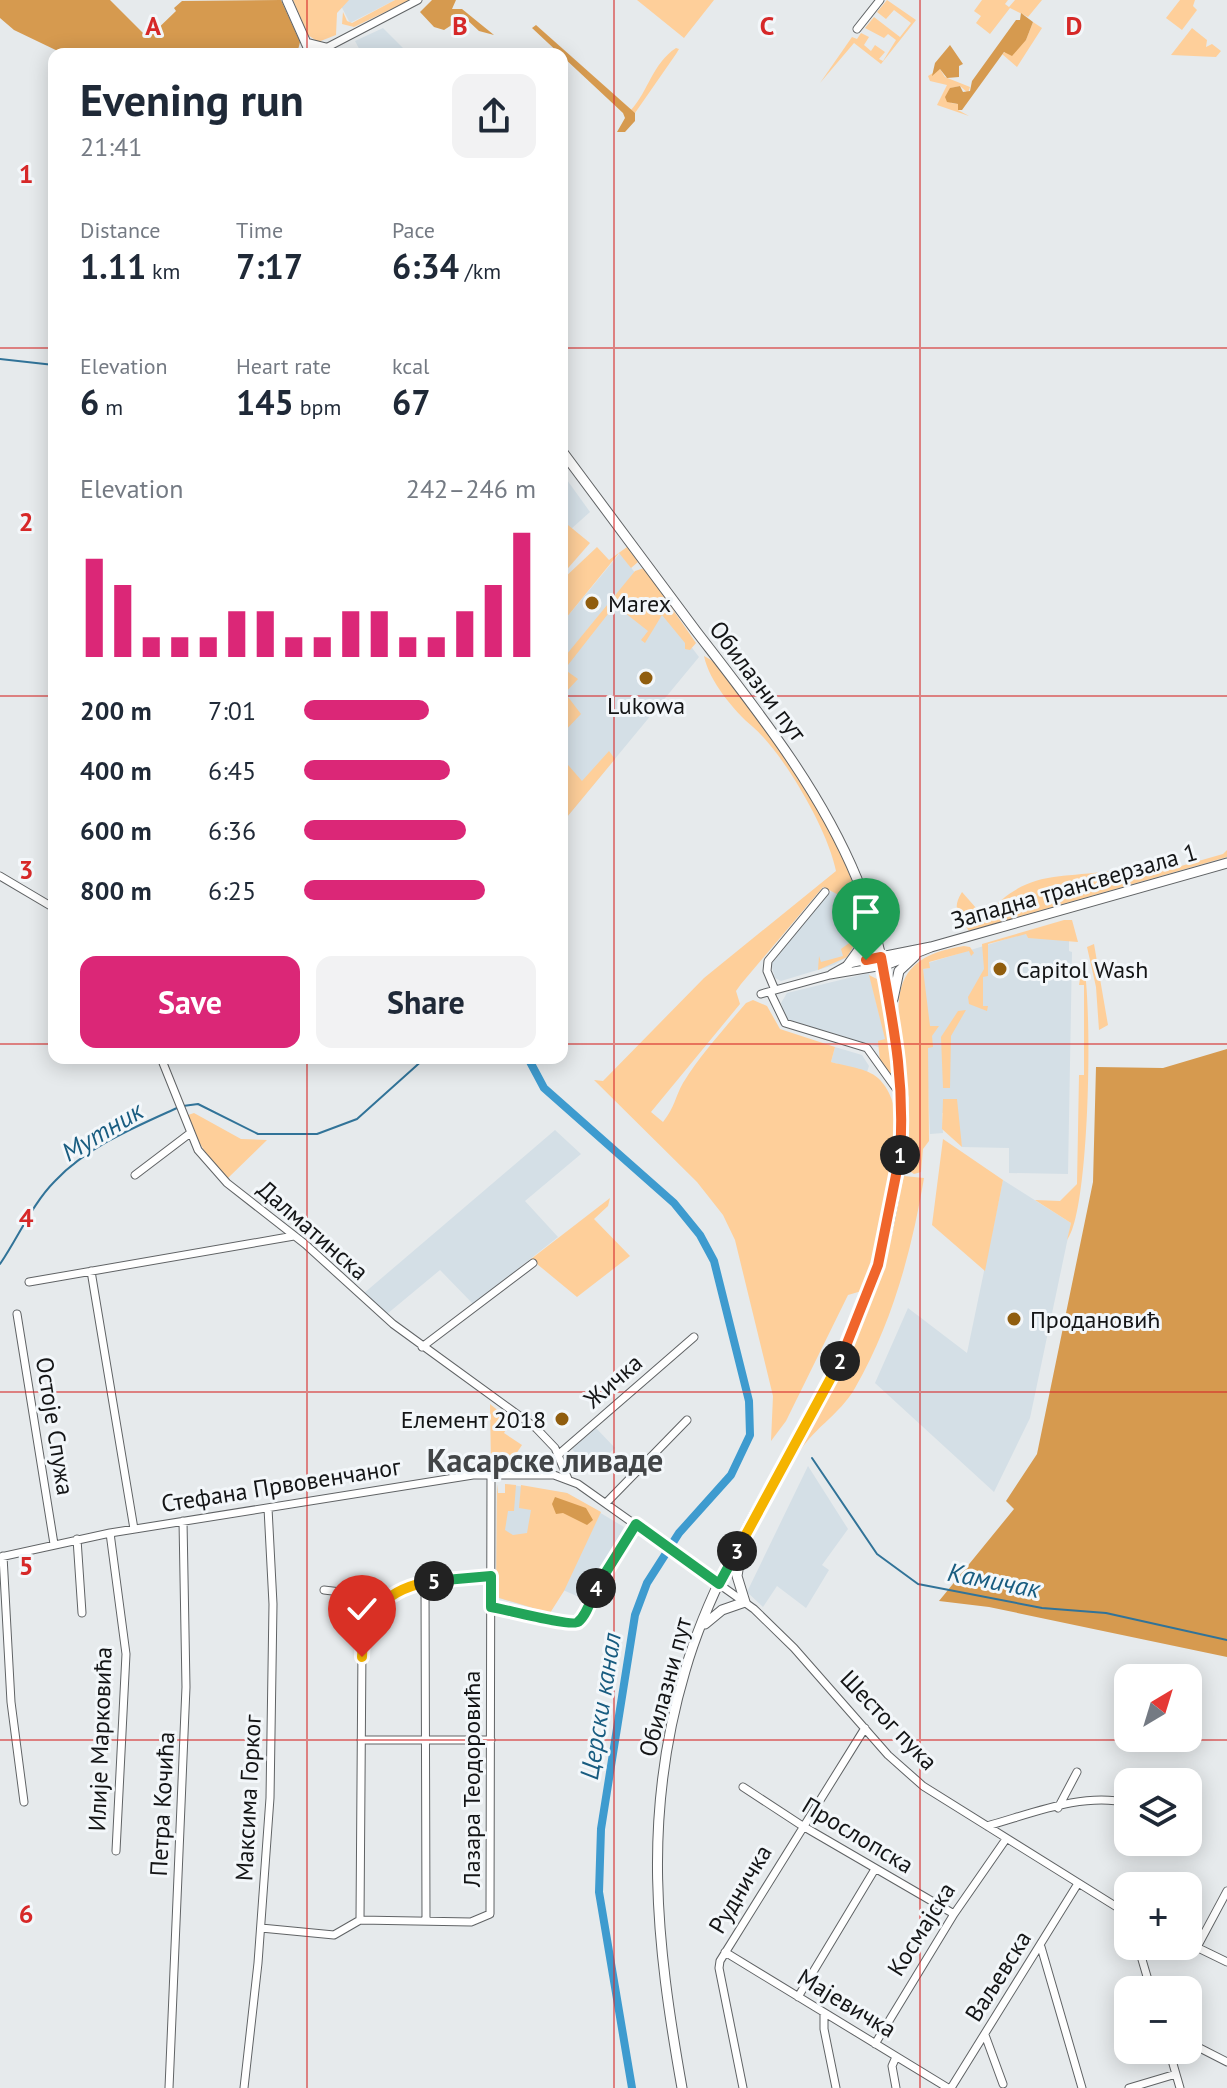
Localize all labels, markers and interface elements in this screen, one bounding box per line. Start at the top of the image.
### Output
text: A [145,9,161,42]
text: B [452,9,468,42]
text: C [760,9,774,42]
text: D [1066,9,1082,42]
text: Evening run [80,71,304,128]
button: share [452,74,536,158]
text: 21:41 [80,130,142,163]
text: 1 [19,157,33,190]
text: Distance [80,216,161,244]
text: Time [236,216,283,244]
text: Pace [392,216,435,244]
text: 1.11 [80,244,146,288]
text: 7:17 [236,244,303,288]
text: 6:34 [392,244,459,288]
text: km [146,257,180,285]
text: /km [459,257,501,285]
text: Elevation [80,352,168,380]
text: Heart rate [236,352,331,380]
text: kcal [392,352,430,380]
text: 6 [80,380,99,424]
text: 145 [236,380,294,424]
text: 67 [392,380,431,424]
text: m [99,393,123,421]
text: bpm [294,393,341,421]
text: Elevation [80,472,184,505]
text: 242–246 m [406,472,536,505]
text: 2 [19,505,33,538]
place label: Marex [608,588,671,619]
marker: Marex [583,594,601,612]
street label: Обилазни пут [703,615,814,748]
marker: Lukowa [637,669,655,687]
place label: Lukowa [607,690,685,721]
text: 200 m [80,694,152,727]
text: 7:01 [208,694,256,727]
text: 400 m [80,754,152,787]
text: 6:45 [208,754,256,787]
text: 600 m [80,814,152,847]
text: 6:36 [208,814,256,847]
street label: Западна трансверзала 1 [947,836,1201,936]
text: 3 [19,853,33,886]
text: 800 m [80,874,152,907]
text: 6:25 [208,874,256,907]
pin [832,878,900,960]
icon: arrive [844,890,888,934]
place label: Capitol Wash [1016,954,1148,985]
button: Save [80,956,300,1048]
button: Share [316,956,536,1048]
marker: Capitol Wash [991,960,1009,978]
water label: Мутник [55,1093,150,1168]
pin: 1 [880,1135,920,1175]
text: 1 [894,1141,906,1169]
street label: Далматинска [251,1173,375,1287]
text: 4 [19,1201,34,1234]
place label: Продановић [1030,1304,1160,1335]
marker: Продановић [1005,1310,1023,1328]
pin: 2 [820,1341,860,1381]
street label: Жичка [577,1347,649,1416]
text: 2 [834,1347,846,1375]
street label: Остоје Спужа [29,1355,81,1497]
place label: Елемент 2018 [401,1404,546,1435]
marker: Елемент 2018 [553,1410,571,1428]
district label: Касарске ливаде [427,1439,663,1481]
street label: Стефана Првовенчаног [159,1451,403,1519]
pin: 3 [717,1531,757,1571]
text: 3 [731,1537,743,1565]
text: 5 [19,1549,33,1582]
water label: Камичак [945,1555,1044,1605]
pin: 5 [414,1561,454,1601]
text: 5 [428,1567,440,1595]
pin: 4 [576,1568,616,1608]
text: 4 [590,1574,602,1602]
pin [328,1575,396,1657]
icon: check [340,1587,384,1631]
street label: Обилазни пут [632,1613,699,1760]
water label: Церски канал [572,1630,628,1782]
street label: Илије Марковића [81,1646,119,1832]
street label: Шестог пука [834,1663,944,1777]
north arrow [1114,1664,1202,1752]
map controls [1114,1664,1202,2064]
street label: Лазара Теодоровића [456,1671,487,1888]
street label: Максима Горког [228,1714,268,1882]
street label: Петра Кочића [143,1731,181,1877]
button: layers [1114,1768,1202,1856]
street label: Прослопска [797,1790,919,1880]
street label: Рудничка [701,1839,779,1939]
button: + [1114,1872,1202,1960]
street label: Космајска [880,1876,962,1982]
text: 6 [19,1897,33,1930]
street label: Ваљевска [958,1925,1038,2027]
street label: Мајевичка [792,1961,902,2045]
button: − [1114,1976,1202,2064]

